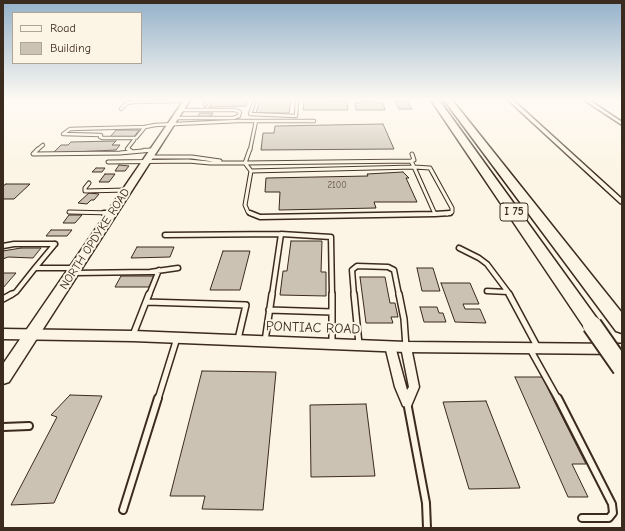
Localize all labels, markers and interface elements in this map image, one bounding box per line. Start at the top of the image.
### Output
legend [12,12,142,64]
text: Road [50,21,76,35]
text: Building [50,41,91,55]
house number: 2100 [327,180,347,190]
street label: NORTH OPDYKE ROAD [57,186,133,292]
road number: I 75 [500,203,528,221]
street label: PONTIAC ROAD [265,318,361,338]

